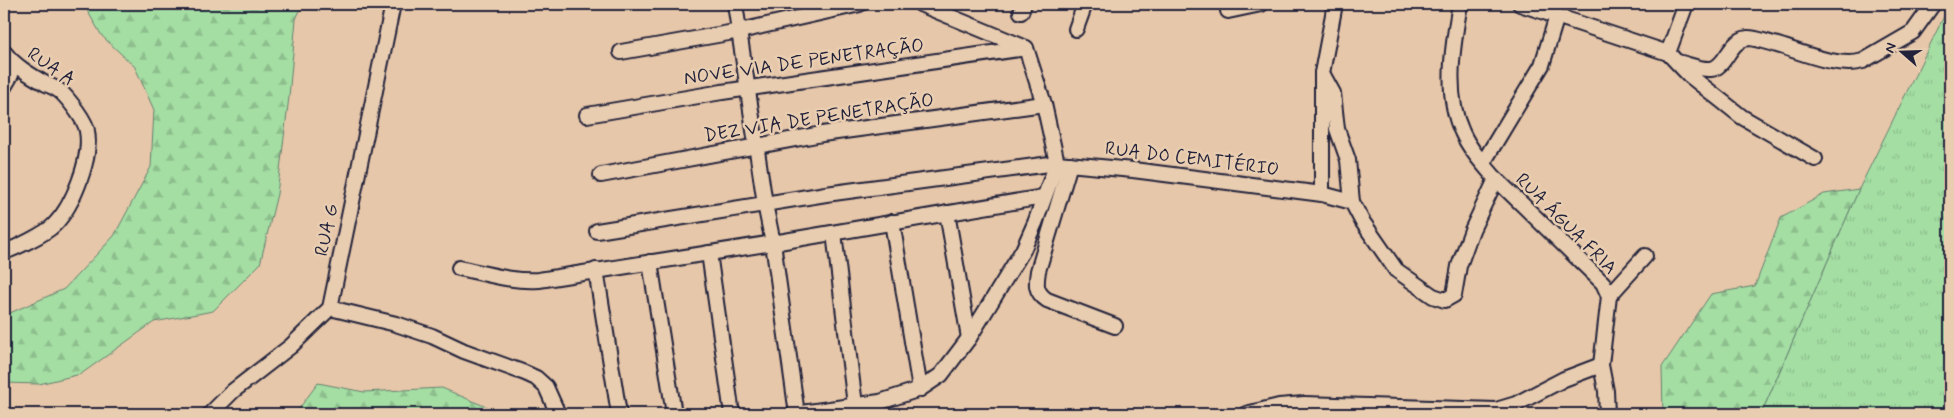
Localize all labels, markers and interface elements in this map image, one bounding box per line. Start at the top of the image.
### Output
north arrow [1876,28,1926,78]
street label: NOVE VIA DE PENETRAÇÃO [682,33,926,91]
text: N [1881,40,1901,55]
street label: RUA A [22,42,80,92]
street label: DEZ VIA DE PENETRAÇÃO [702,87,936,149]
street label: RUA DO CEMITÉRIO [1104,135,1281,182]
street label: RUA ÁGUA FRIA [1510,167,1623,280]
street label: RUA G [309,201,345,259]

